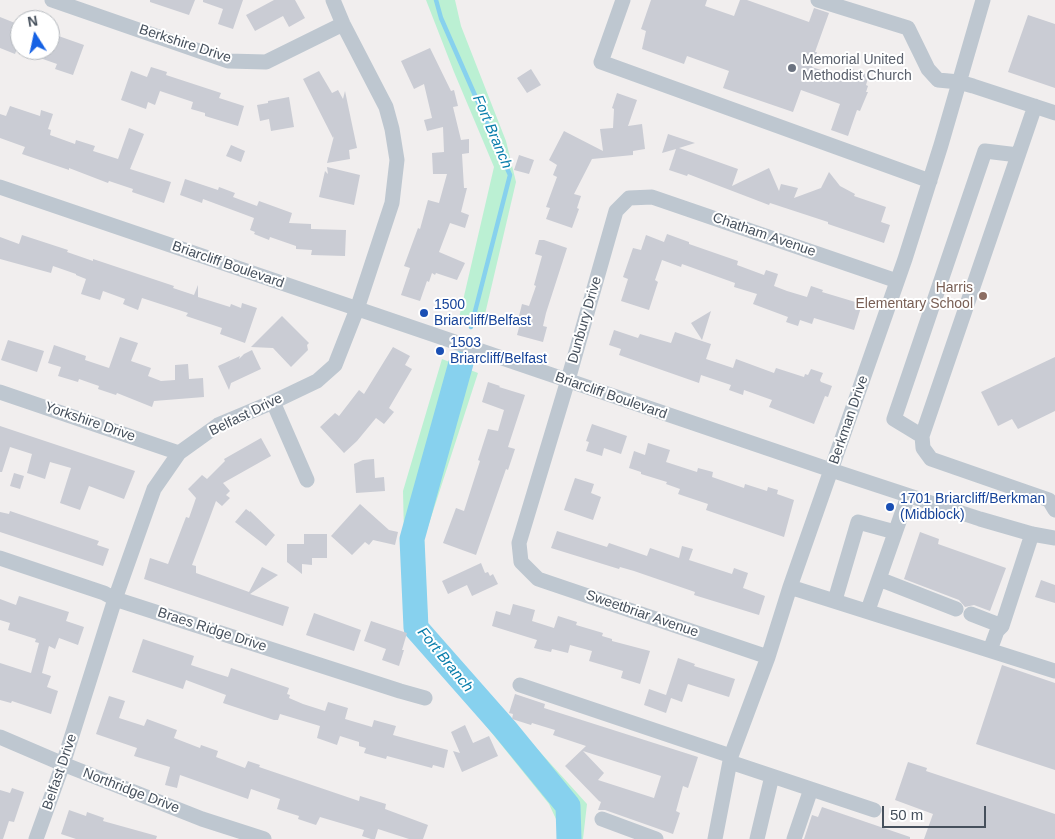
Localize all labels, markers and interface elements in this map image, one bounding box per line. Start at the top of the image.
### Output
north arrow [10,10,60,60]
text: N [26,12,39,30]
street label: Berkshire Drive [137,21,233,67]
place label: Memorial United Methodist Church [802,52,912,84]
marker: Memorial United Methodist Church [786,62,798,74]
water label: Fort Branch [468,92,516,172]
street label: Chatham Avenue [710,209,818,261]
street label: Briarcliff Boulevard [170,238,286,292]
street label: Dunbury Drive [565,275,605,365]
place label: Harris Elementary School [855,280,973,312]
marker: Harris Elementary School [977,290,989,302]
place label: 1500 Briarcliff/Belfast [434,297,531,330]
marker: 1500 Briarcliff/Belfast [418,307,430,319]
place label: 1503 Briarcliff/Belfast [450,335,547,368]
marker: 1503 Briarcliff/Belfast [434,345,446,357]
street label: Briarcliff Boulevard [553,369,669,423]
street label: Berkman Drive [826,373,872,467]
street label: Belfast Drive [207,390,285,440]
street label: Yorkshire Drive [43,399,137,445]
place label: 1701 Briarcliff/Berkman (Midblock) [900,491,1045,524]
marker: 1701 Briarcliff/Berkman (Midblock) [884,501,896,513]
street label: Sweetbriar Avenue [583,587,701,641]
street label: Braes Ridge Drive [155,604,269,656]
water label: Fort Branch [413,624,477,696]
street label: Belfast Drive [39,732,81,812]
street label: Northridge Drive [80,765,182,817]
scale bar [885,796,989,828]
text: 50 m [890,806,923,823]

